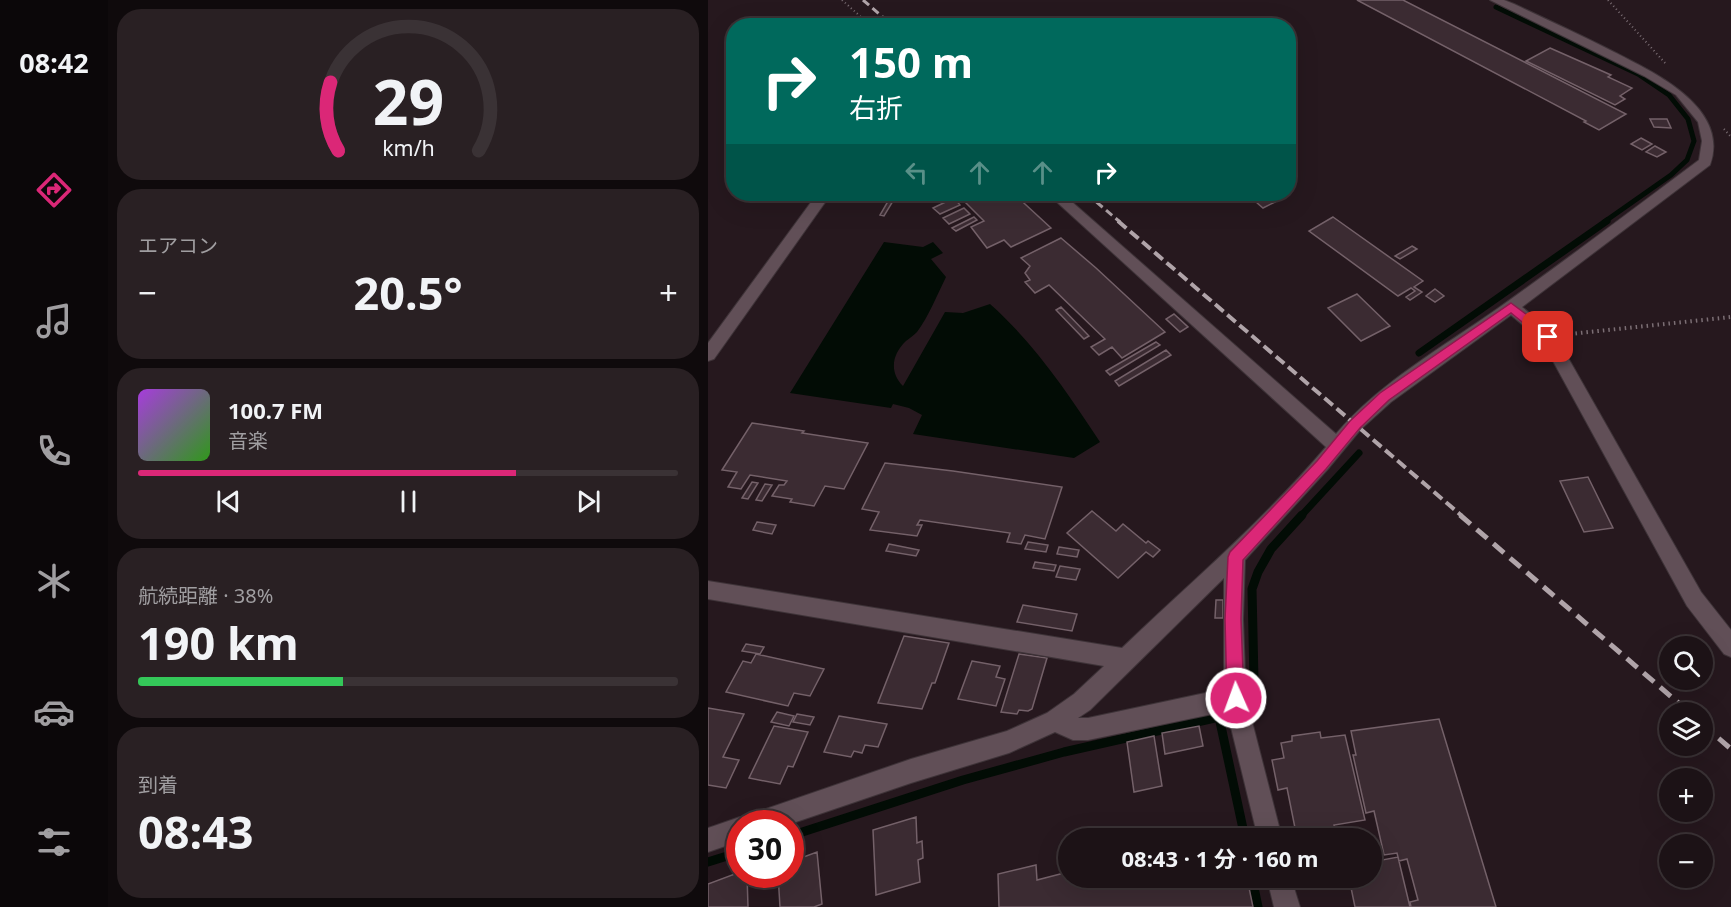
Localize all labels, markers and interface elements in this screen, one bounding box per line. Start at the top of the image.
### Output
text: 150 m [849,33,973,90]
icon: right [750,42,828,120]
text: 08:42 [19,44,89,81]
text: 29 [372,58,444,143]
text: 右折 [849,89,903,126]
text: km/h [382,134,434,163]
icon: left [900,156,933,189]
icon: ahead [963,156,996,189]
icon: ahead [1026,156,1059,189]
icon: right [1089,156,1122,189]
icon: directions [33,169,75,211]
text: エアコン [138,232,218,259]
text: 20.5° [354,262,462,323]
text: − [138,270,157,315]
text: + [659,270,678,315]
icon: music [33,300,75,342]
pin [1522,311,1573,362]
icon: arrive [1531,320,1564,353]
text: 100.7 FM [228,395,323,425]
text: 音楽 [228,427,268,454]
icon: phone [33,430,75,472]
icon: previous [212,485,245,518]
icon: pause [392,485,425,518]
icon: next [572,485,605,518]
icon: climate [33,560,75,602]
text: 航続距離 · 38% [138,582,273,609]
text: 190 km [138,612,299,673]
map controls [1659,636,1713,888]
button: search [1659,636,1713,690]
position arrow [1204,666,1268,730]
icon: car [33,691,75,733]
button: layers [1659,702,1713,756]
button: + [1659,768,1713,822]
text: 到着 [138,771,178,798]
text: 08:43 [138,801,254,862]
speed limit sign: 30 [726,810,804,888]
icon: filters [33,821,75,863]
button: − [1659,834,1713,888]
text: 08:43 · 1 分 · 160 m [1122,843,1319,873]

